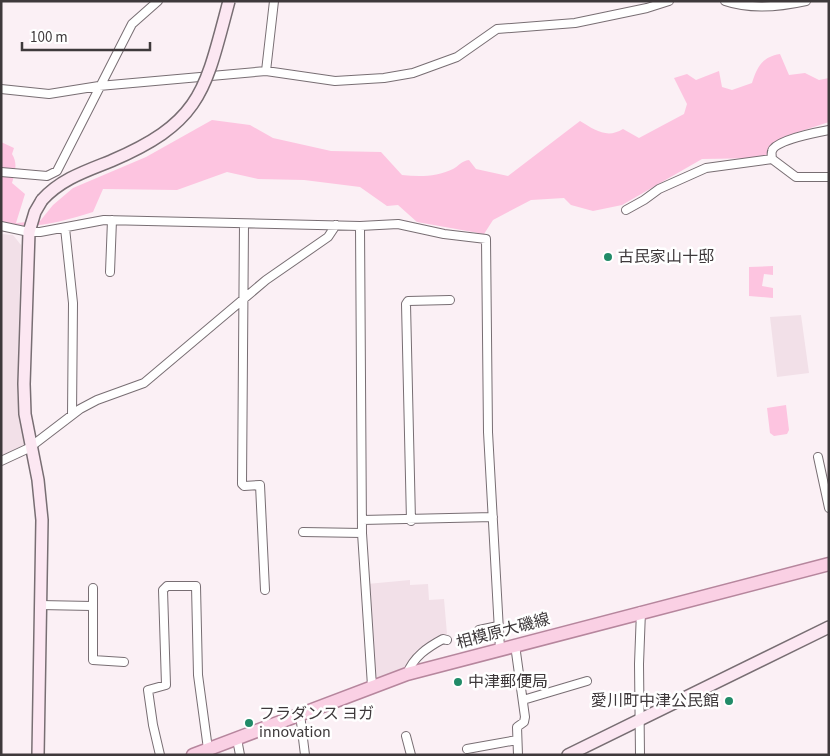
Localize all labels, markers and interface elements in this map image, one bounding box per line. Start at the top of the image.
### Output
scale bar [22,20,150,52]
text: 100 m [30,27,68,48]
place label: 古民家山十邸 [618,246,714,268]
marker: 古民家山十邸 [602,251,614,263]
street label: 相模原大磯線 [454,608,552,654]
place label: 中津郵便局 [468,671,548,693]
marker: 中津郵便局 [452,676,464,688]
place label: 愛川町中津公民館 [591,690,719,712]
marker: 愛川町中津公民館 [723,695,735,707]
place label: フラダンス ヨガ innovation [259,703,374,743]
marker: フラダンス ヨガ innovation [243,717,255,729]

